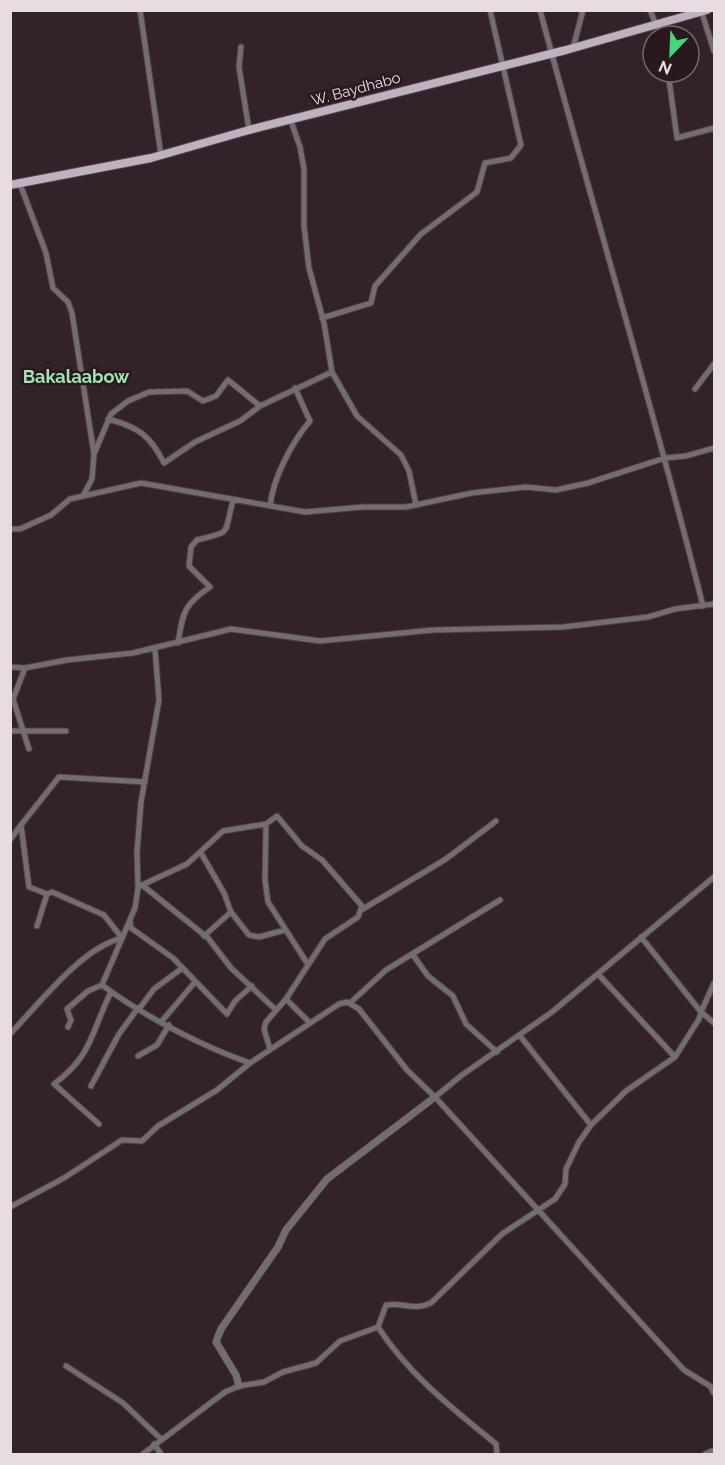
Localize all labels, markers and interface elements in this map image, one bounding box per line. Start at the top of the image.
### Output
north arrow [641,24,701,84]
text: N [656,56,675,78]
street label: W. Baydhabo [309,68,403,110]
district label: Bakalaabow [23,366,130,387]

